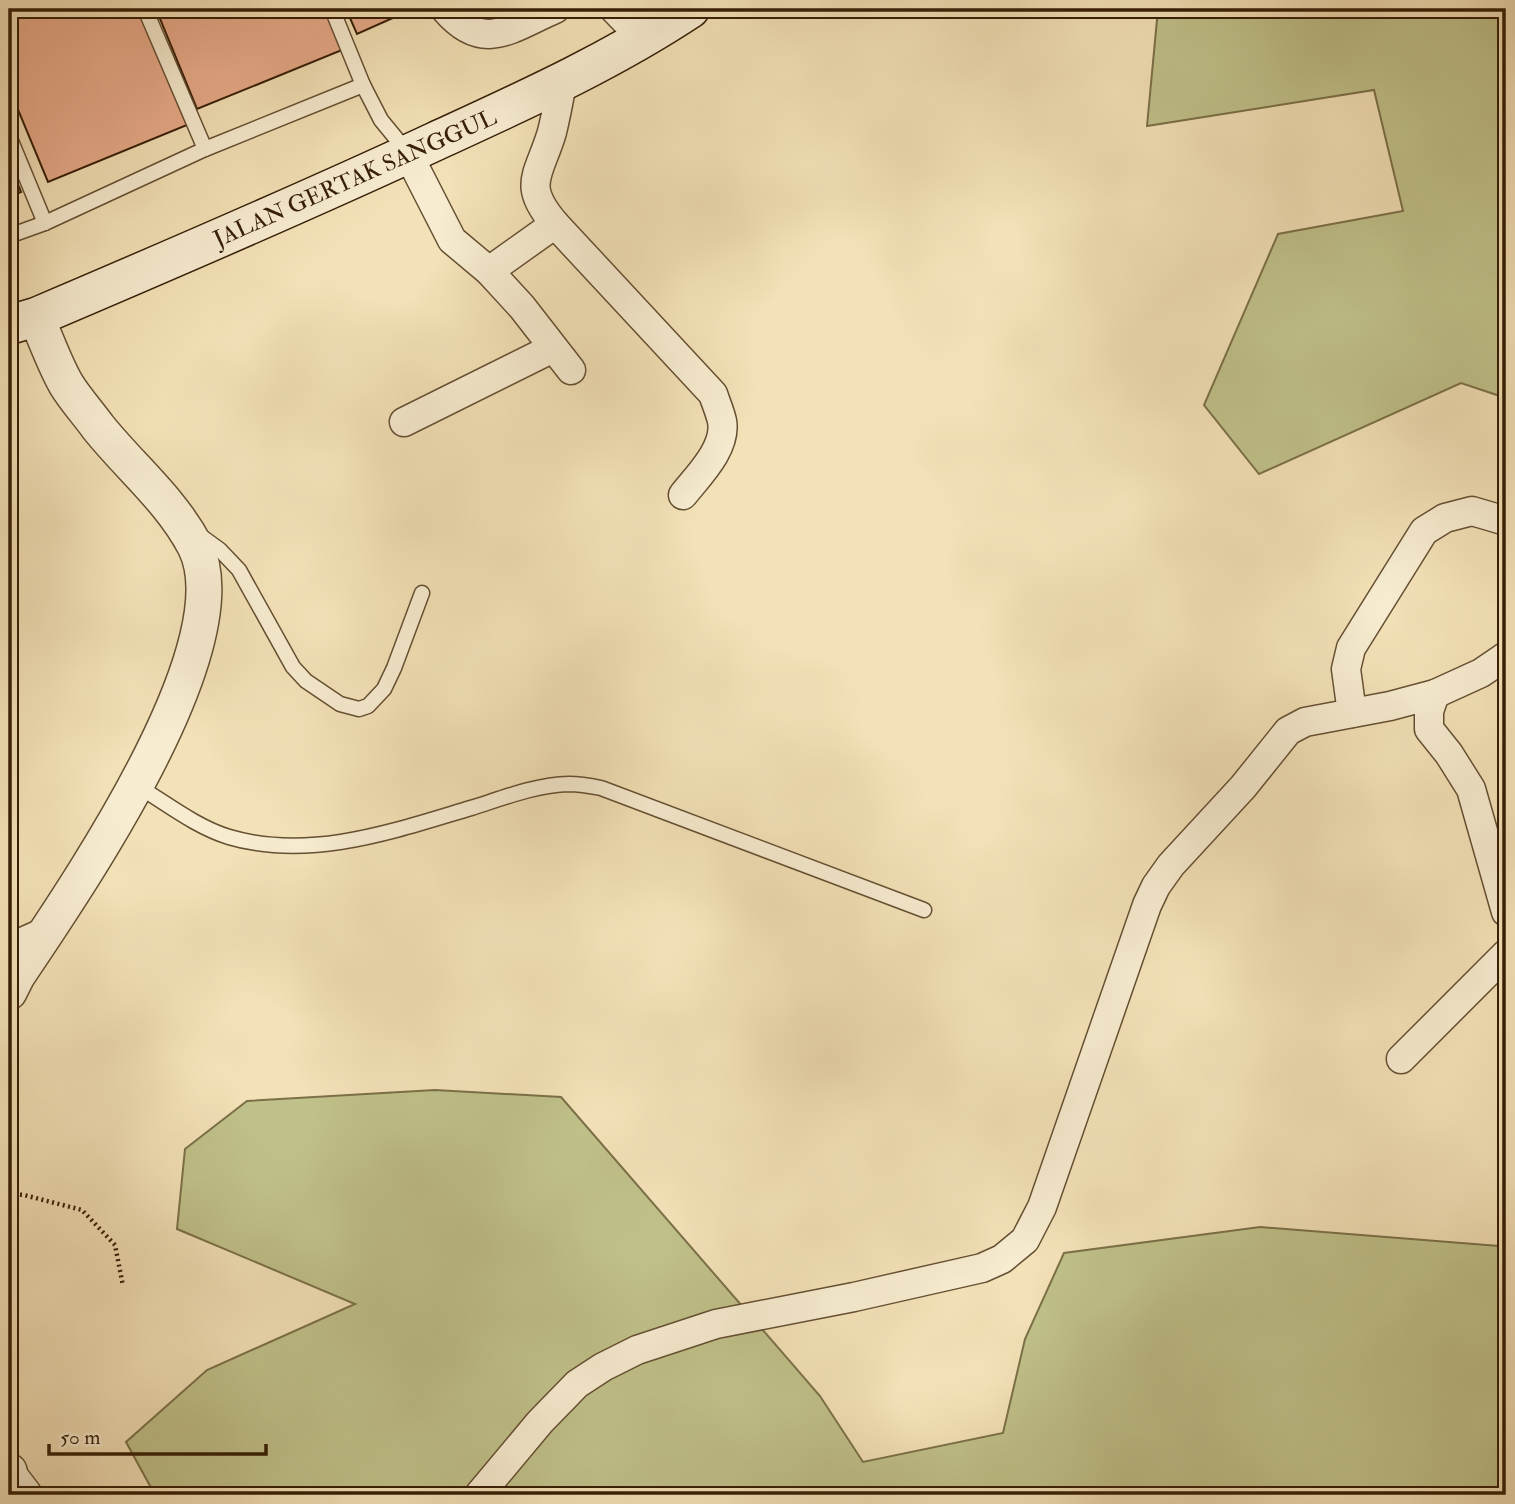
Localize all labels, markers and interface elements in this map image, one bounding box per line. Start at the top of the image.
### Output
street label: JALAN GERTAK SANGGUL [208,102,501,254]
scale bar [49,1413,266,1457]
text: 50 m [60,1424,101,1451]

